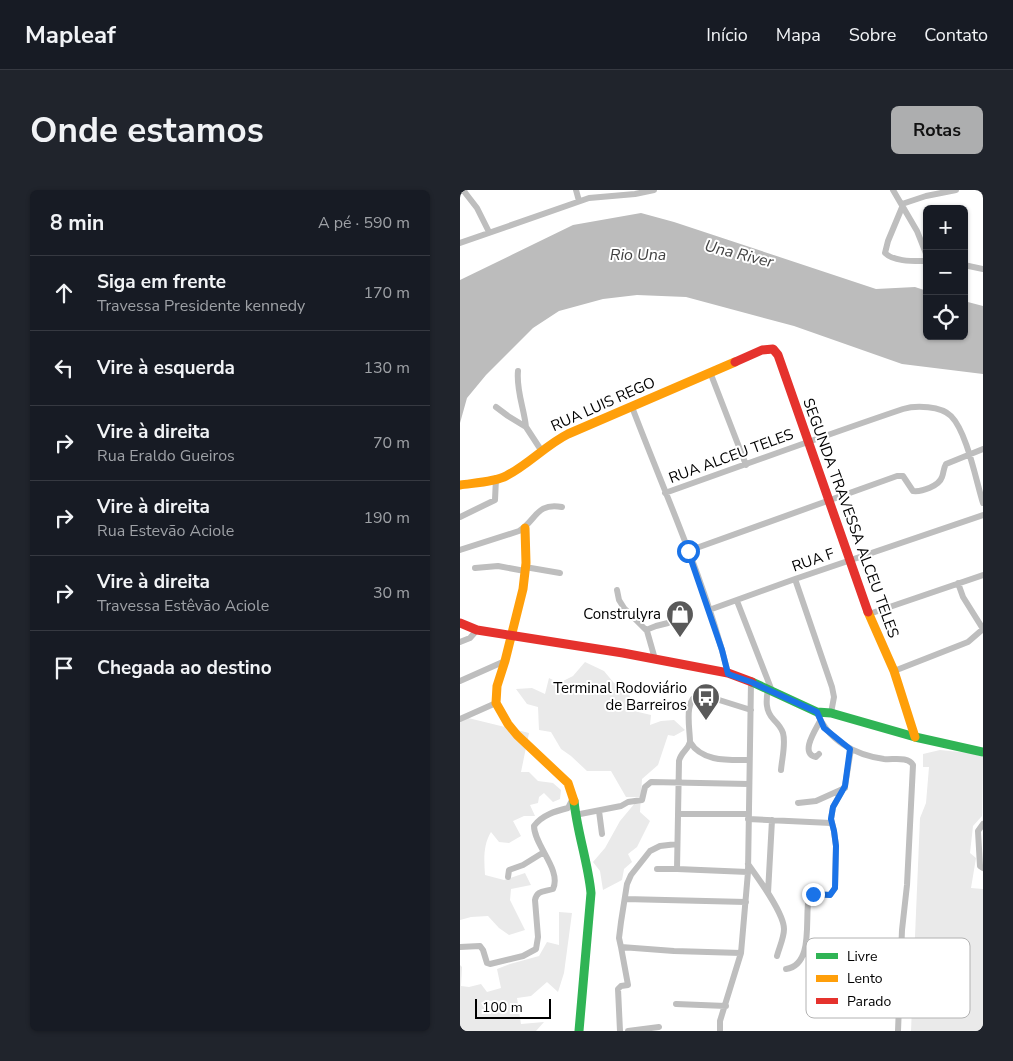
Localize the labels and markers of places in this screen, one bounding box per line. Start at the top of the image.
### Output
shop icon: Construlyra [665,599,695,638]
place label: Construlyra [583,604,661,624]
place label: Terminal Rodoviário de Barreiros [553,678,687,715]
bus stop icon: Terminal Rodoviário de Barreiros [691,682,721,721]

